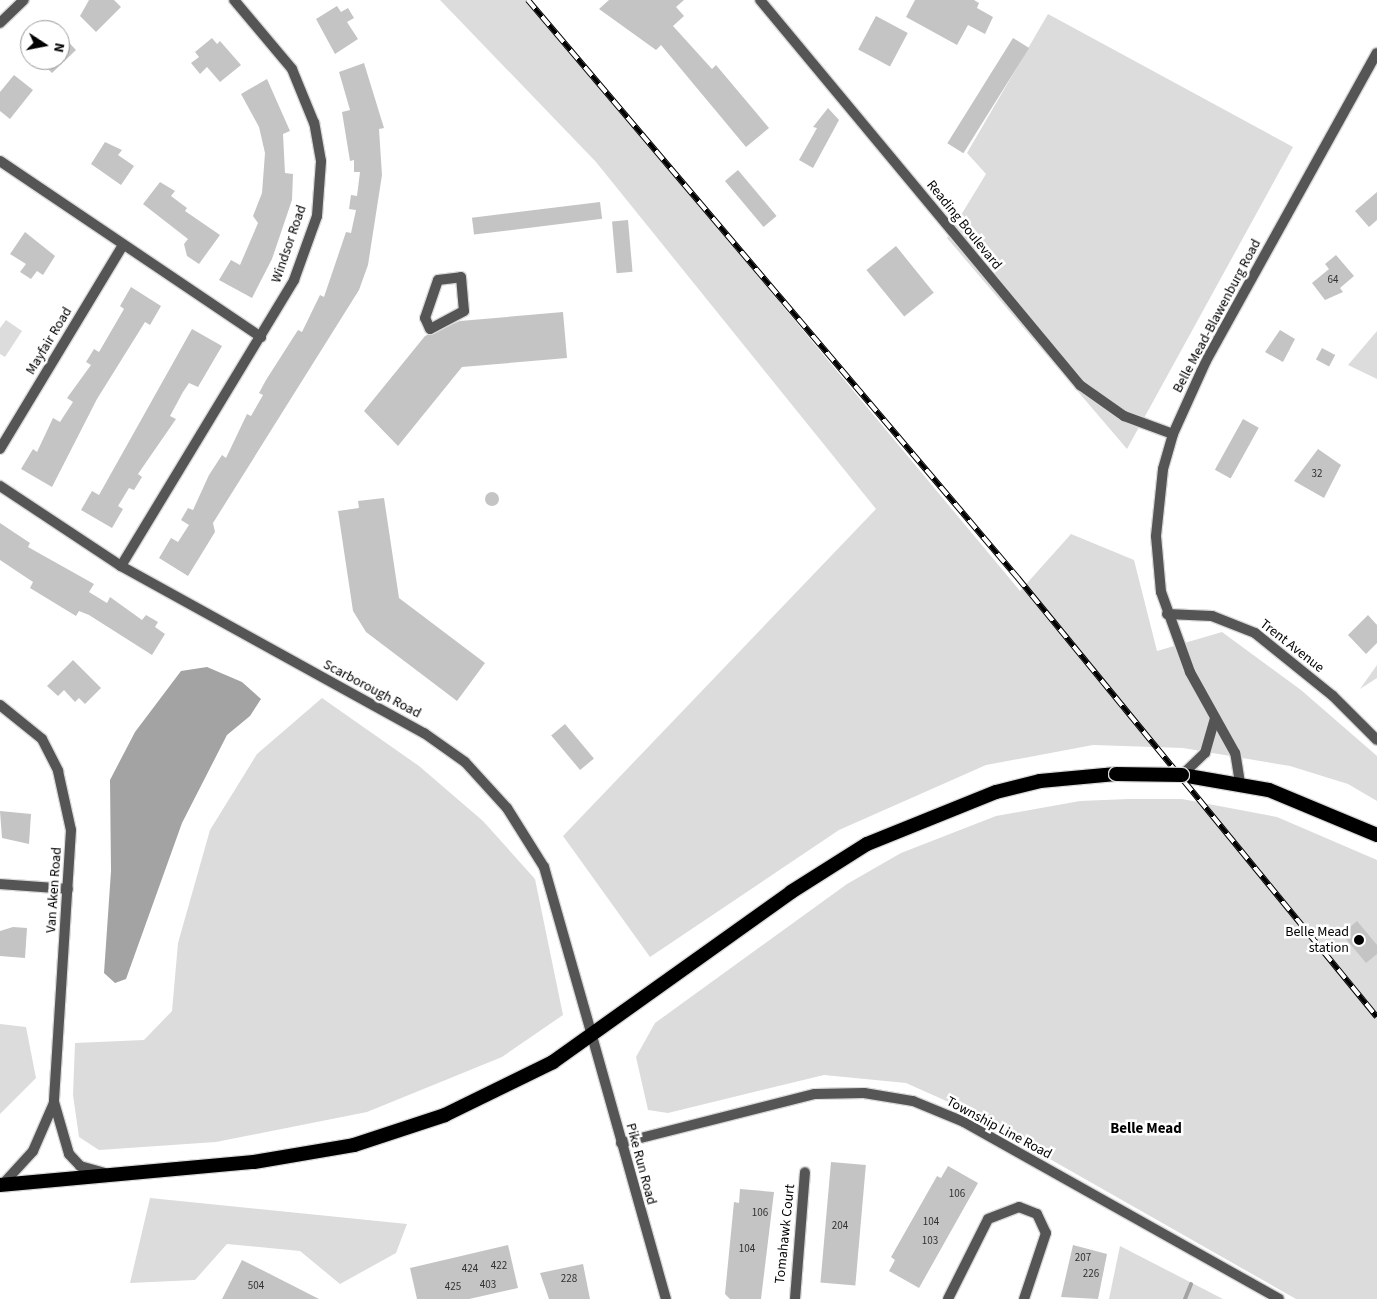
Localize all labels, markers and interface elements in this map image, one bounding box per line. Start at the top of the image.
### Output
north arrow [20,20,70,70]
text: N [48,41,69,54]
street label: Reading Boulevard [923,177,1005,273]
street label: Windsor Road [268,203,310,285]
street label: Belle Mead-Blawenburg Road [1169,236,1265,396]
house number: 64 [1328,273,1338,287]
street label: Mayfair Road [22,304,76,378]
house number: 32 [1312,467,1322,481]
street label: Trent Avenue [1257,616,1327,676]
street label: Scarborough Road [320,656,424,722]
street label: Van Aken Road [43,846,65,934]
place label: Belle Mead station [1285,924,1349,956]
marker: Belle Mead station [1353,934,1365,946]
street label: Township Line Road [943,1093,1055,1163]
district label: Belle Mead [1110,1120,1182,1138]
street label: Pike Run Road [622,1121,660,1207]
street label: Tomahawk Court [771,1183,799,1285]
house number: 106 [949,1187,965,1201]
house number: 106 [752,1206,768,1220]
house number: 104 [923,1215,939,1229]
house number: 204 [832,1219,848,1233]
house number: 103 [922,1234,938,1248]
house number: 104 [739,1242,755,1256]
house number: 207 [1075,1251,1091,1265]
house number: 422 [491,1259,507,1273]
house number: 424 [462,1262,478,1276]
house number: 226 [1083,1267,1099,1281]
house number: 228 [561,1272,577,1286]
house number: 403 [480,1278,496,1292]
house number: 504 [248,1279,264,1293]
house number: 425 [445,1280,461,1294]

